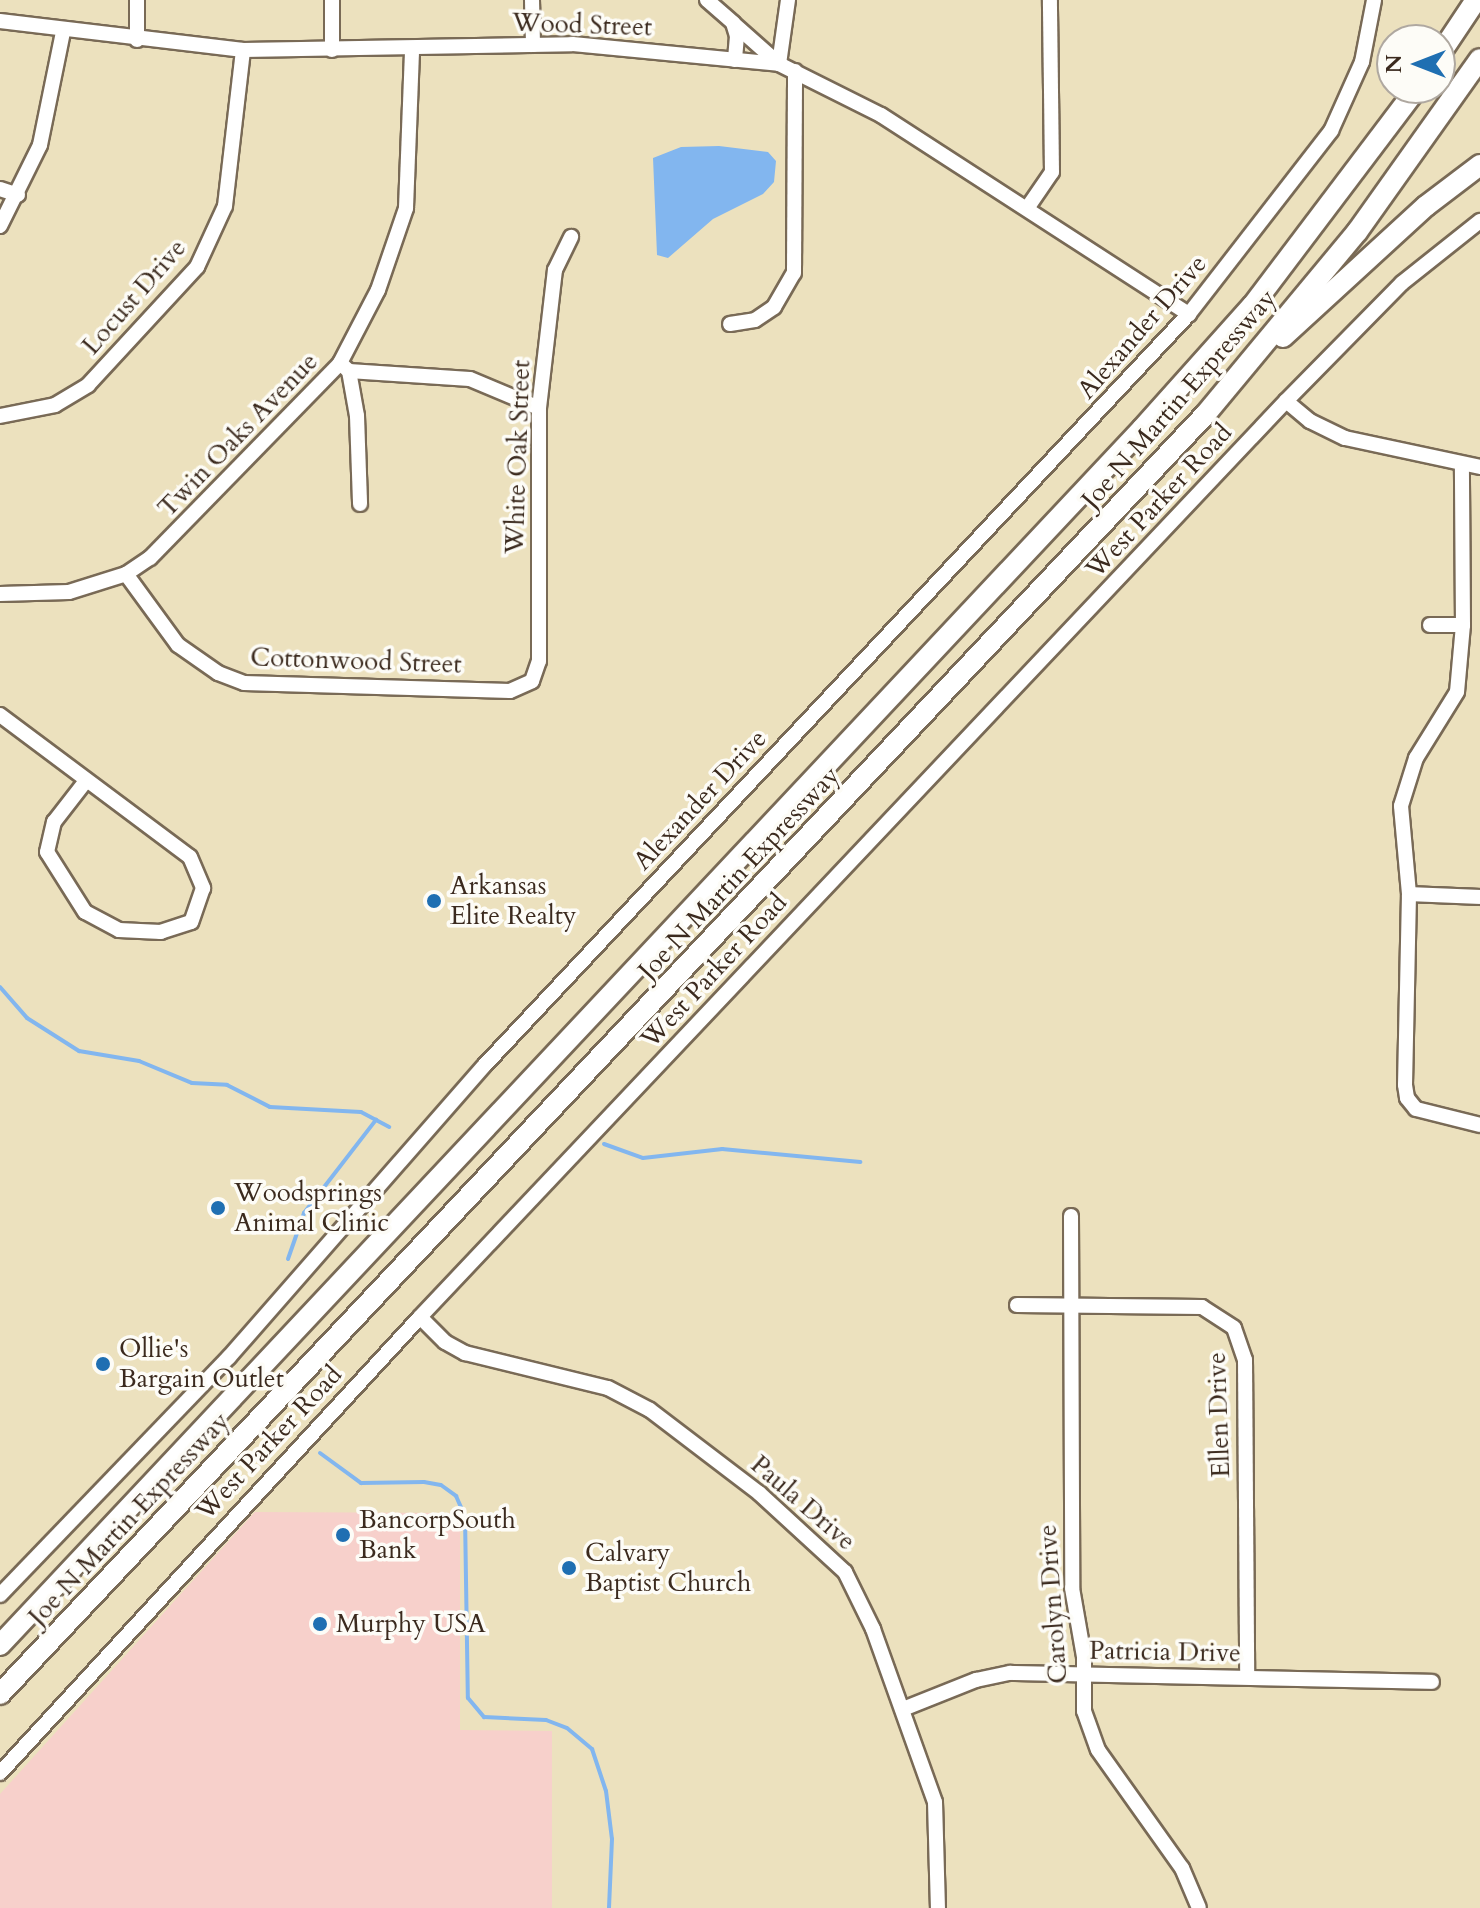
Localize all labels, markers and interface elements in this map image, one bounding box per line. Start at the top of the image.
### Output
street label: Wood Street [511,7,653,43]
north arrow [1376,24,1456,104]
text: N [1379,54,1409,74]
street label: Locust Drive [75,233,193,361]
street label: Alexander Drive [1071,249,1213,405]
street label: Joe N Martin Expressway [1075,283,1283,515]
street label: Twin Oaks Avenue [152,346,324,524]
street label: White Oak Street [499,359,537,555]
street label: West Parker Road [1079,417,1239,585]
street label: Cottonwood Street [250,642,462,680]
street label: Alexander Drive [627,723,773,877]
street label: Joe N Martin Expressway [632,760,846,986]
place label: Arkansas Elite Realty [450,870,577,932]
street label: West Parker Road [634,887,794,1055]
marker: Arkansas Elite Realty [425,892,443,910]
place label: Woodsprings Animal Clinic [234,1177,389,1238]
marker: Woodsprings Animal Clinic [209,1199,227,1217]
place label: Ollie's Bargain Outlet [119,1333,284,1394]
street label: Ellen Drive [1201,1352,1237,1478]
marker: Ollie's Bargain Outlet [94,1355,112,1373]
street label: West Parker Road [189,1359,349,1527]
street label: Joe N Martin Expressway [22,1406,236,1632]
street label: Paula Drive [744,1449,862,1557]
place label: BancorpSouth Bank [359,1504,516,1566]
street label: Carolyn Drive [1032,1523,1074,1685]
marker: BancorpSouth Bank [334,1526,352,1544]
place label: Calvary Baptist Church [585,1537,751,1598]
marker: Calvary Baptist Church [560,1559,578,1577]
place label: Murphy USA [336,1608,486,1640]
marker: Murphy USA [311,1615,329,1633]
street label: Patricia Drive [1089,1635,1241,1669]

